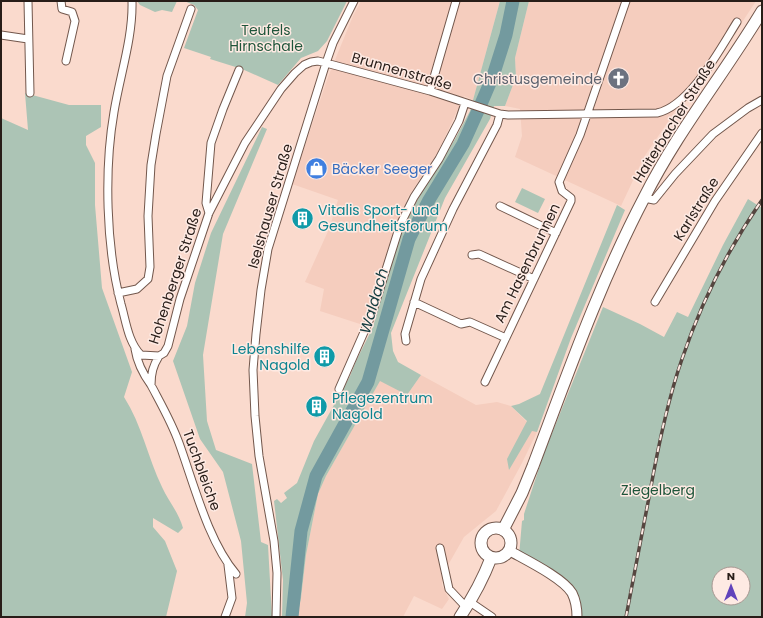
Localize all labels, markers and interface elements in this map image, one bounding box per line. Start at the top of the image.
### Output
park label: Teufels Hirnschale [229,20,303,56]
street label: Brunnenstraße [349,47,455,95]
street label: Haiterbacher Straße [628,55,720,186]
church icon: Christusgemeinde [605,66,631,92]
place label: Christusgemeinde [473,69,602,89]
street label: Iselshauser Straße [243,141,297,271]
shop icon: Bäcker Seeger [304,156,330,182]
place label: Bäcker Seeger [332,159,432,179]
street label: Karlstraße [668,173,724,245]
place label: Vitalis Sport- und Gesundheitsforum [318,200,448,236]
street label: Am Hasenbrunnen [489,200,565,326]
street label: Hohenberger Straße [144,205,207,347]
building icon: Vitalis Sport- und Gesundheitsforum [290,205,316,231]
water label: Waldach [354,266,393,336]
place label: Lebenshilfe Nagold [232,339,310,375]
building icon: Lebenshilfe Nagold [312,344,338,370]
place label: Pflegezentrum Nagold [332,388,433,424]
building icon: Pflegezentrum Nagold [303,393,329,419]
street label: Tuchbleiche [178,427,226,514]
park label: Ziegelberg [621,480,695,500]
north arrow [711,566,751,606]
text: N [727,568,735,584]

